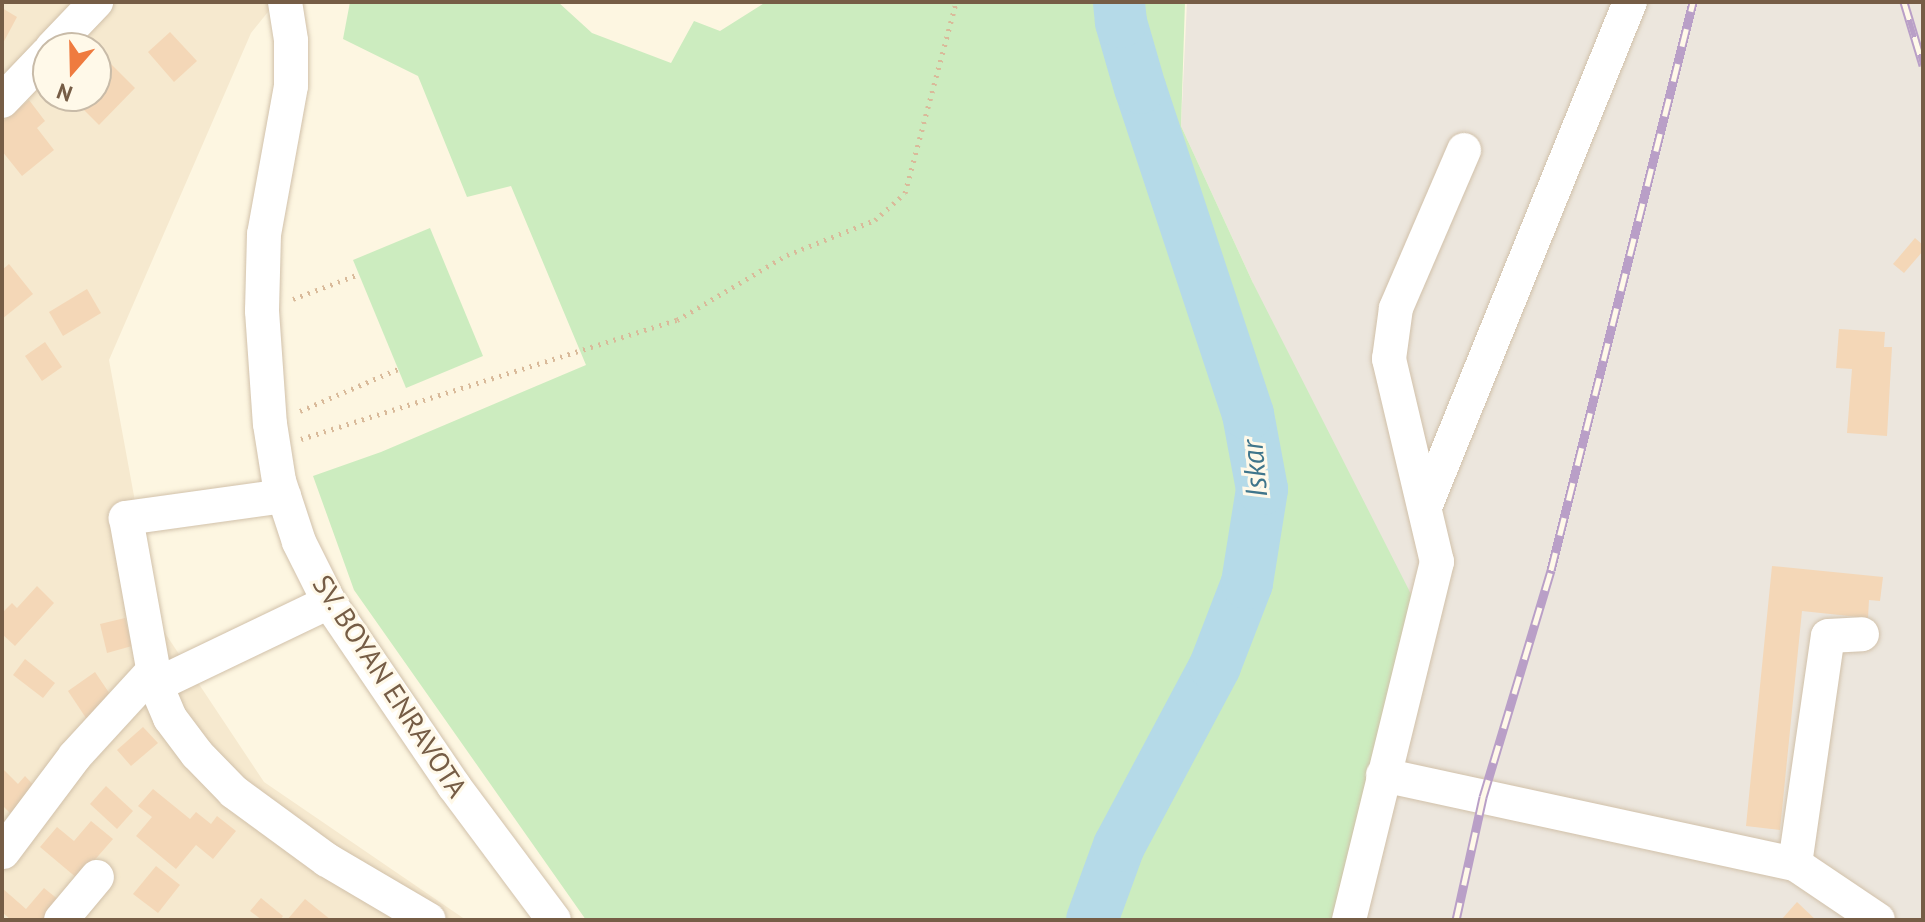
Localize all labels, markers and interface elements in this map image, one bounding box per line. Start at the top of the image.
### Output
north arrow [32,32,112,112]
text: N [53,77,76,108]
water label: Iskar [1234,439,1274,499]
street label: SV. BOYAN ENRAVOTA [305,568,475,804]

